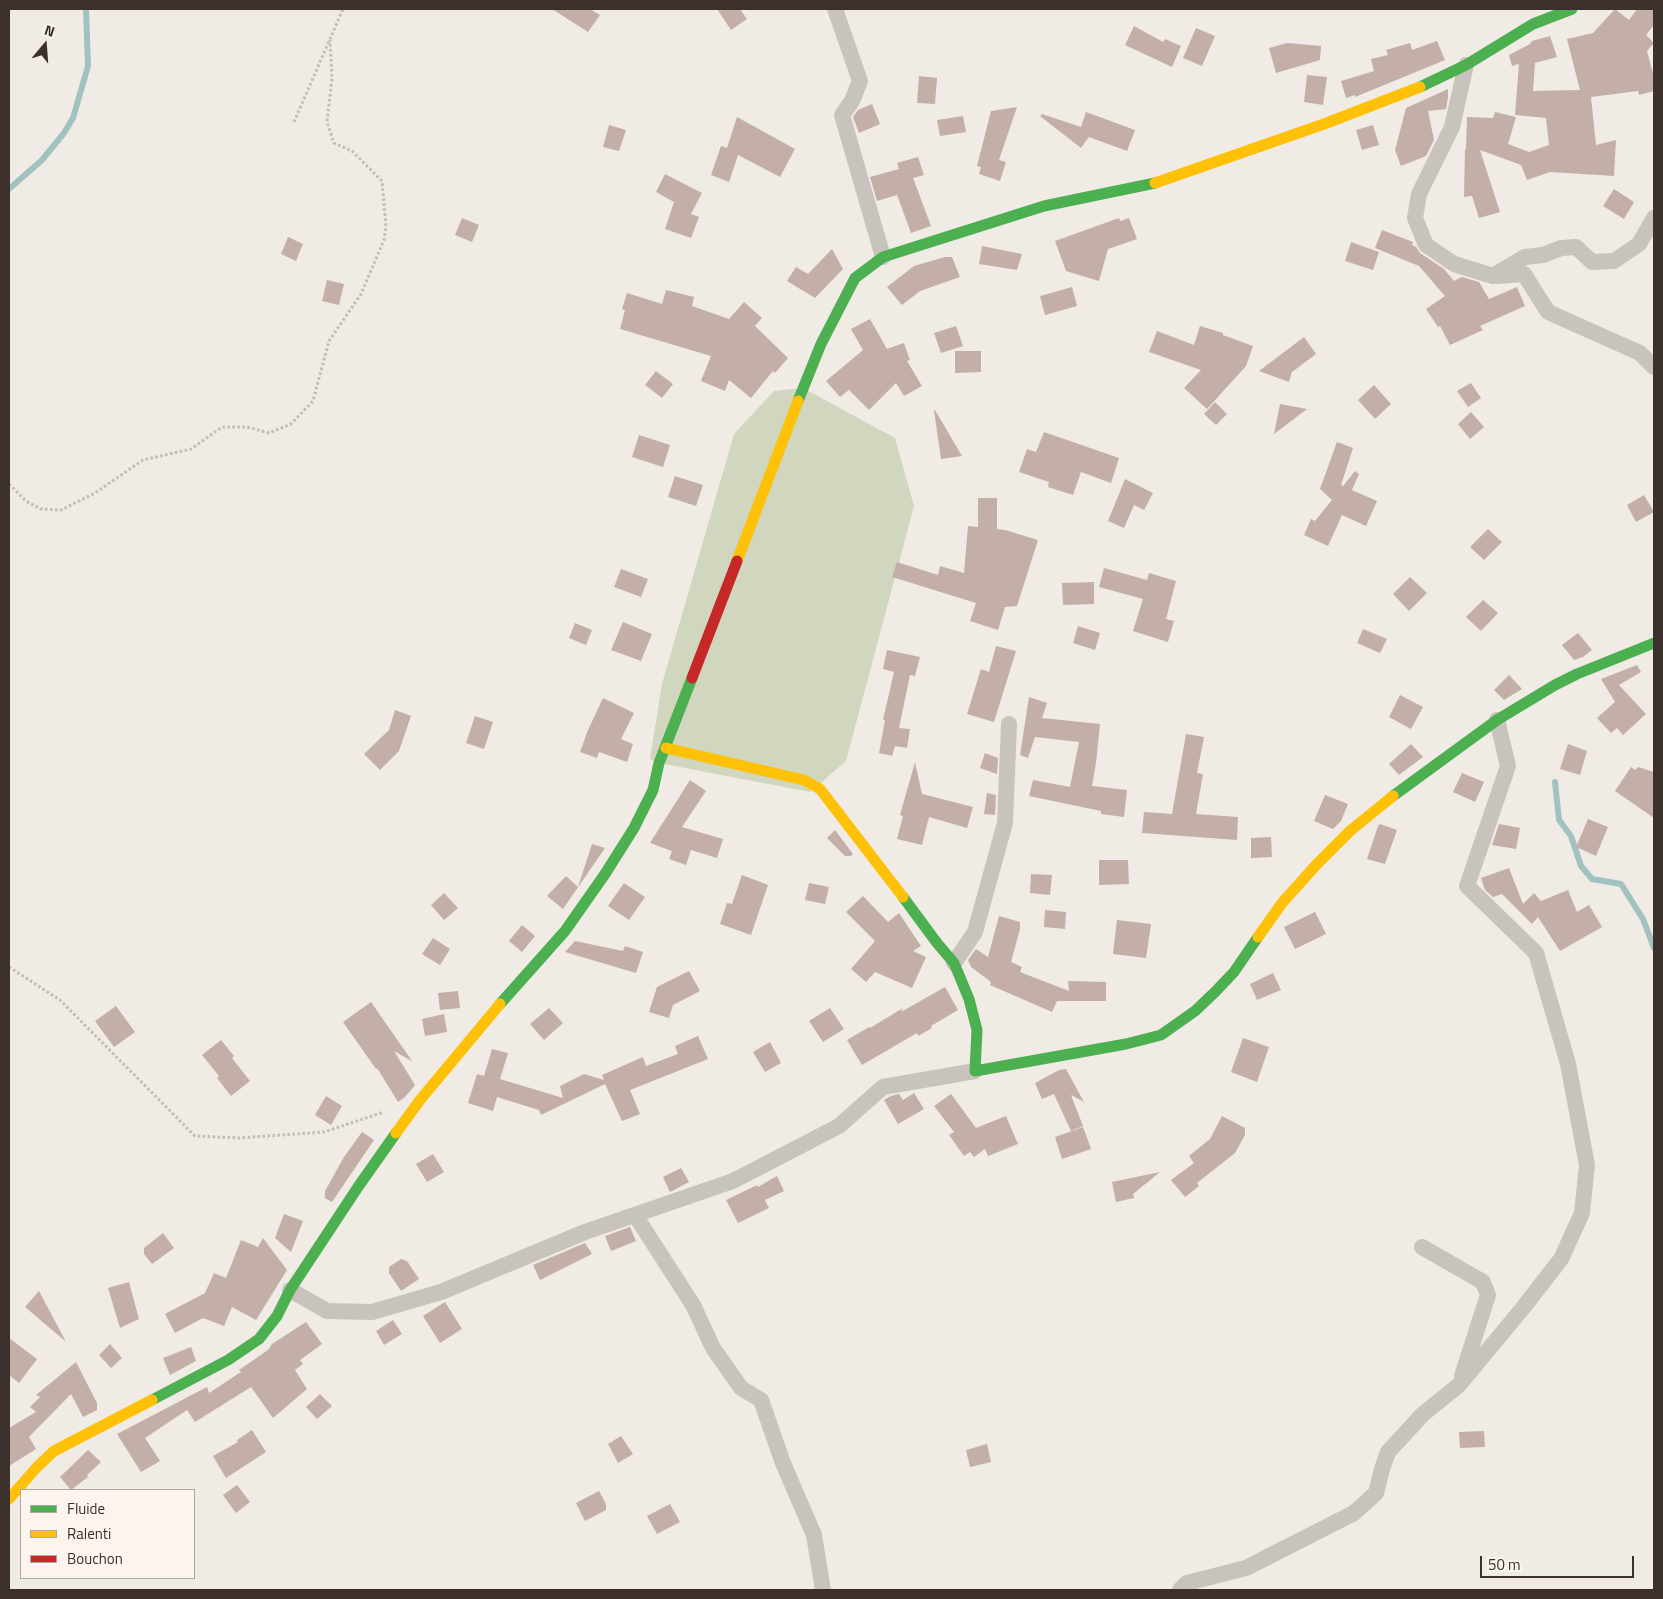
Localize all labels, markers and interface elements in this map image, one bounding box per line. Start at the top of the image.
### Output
text: N [42,19,58,42]
north arrow [20,20,70,70]
legend [20,1489,195,1579]
text: Fluide [67,1497,105,1520]
text: Ralenti [67,1522,111,1545]
scale bar [1483,1546,1637,1578]
text: Bouchon [67,1547,123,1570]
text: 50 m [1488,1553,1521,1576]

